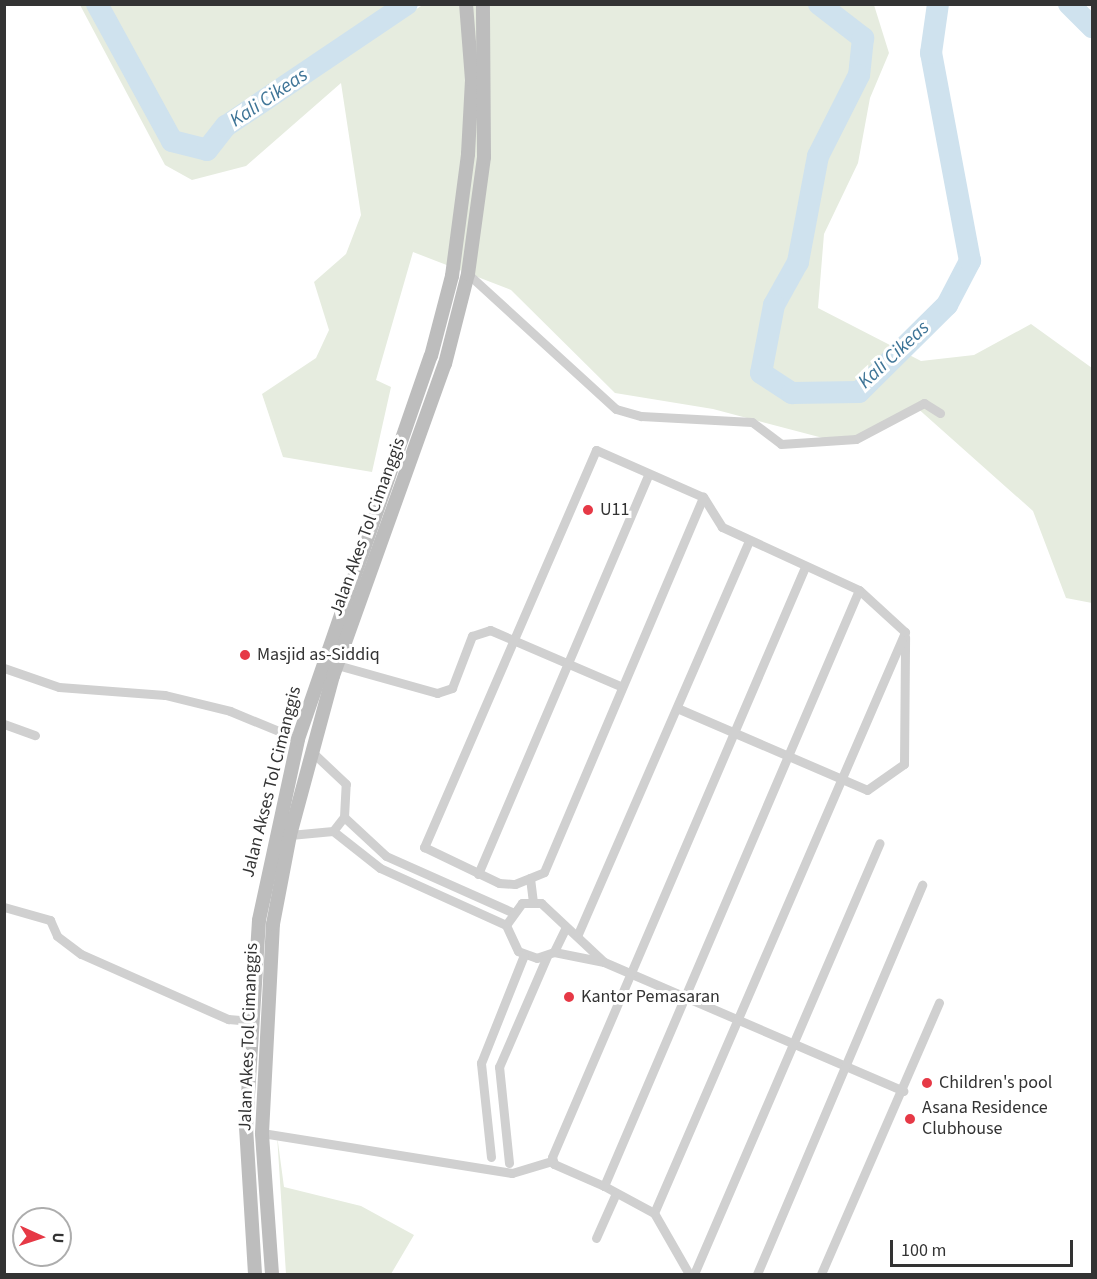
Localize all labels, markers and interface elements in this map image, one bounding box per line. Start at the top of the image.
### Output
water label: Kali Cikeas [226,63,312,133]
water label: Kali Cikeas [853,316,935,394]
street label: Jalan Akes Tol Cimanggis [326,435,410,619]
place label: U11 [600,499,630,521]
marker: U11 [581,503,595,517]
place label: Masjid as-Siddiq [257,644,380,666]
marker: Masjid as-Siddiq [238,648,252,662]
street label: Jalan Akses Tol Cimanggis [238,684,306,880]
street label: Jalan Akes Tol Cimanggis [235,943,263,1131]
place label: Kantor Pemasaran [581,986,720,1008]
marker: Kantor Pemasaran [562,990,576,1004]
place label: Children's pool [939,1072,1052,1094]
marker: Children's pool [920,1076,934,1090]
place label: Asana Residence Clubhouse [922,1098,1048,1140]
marker: Asana Residence Clubhouse [903,1112,917,1126]
north arrow [12,1207,72,1267]
scale bar [893,1228,1076,1266]
text: U [47,1232,69,1244]
text: 100 m [901,1238,946,1263]

